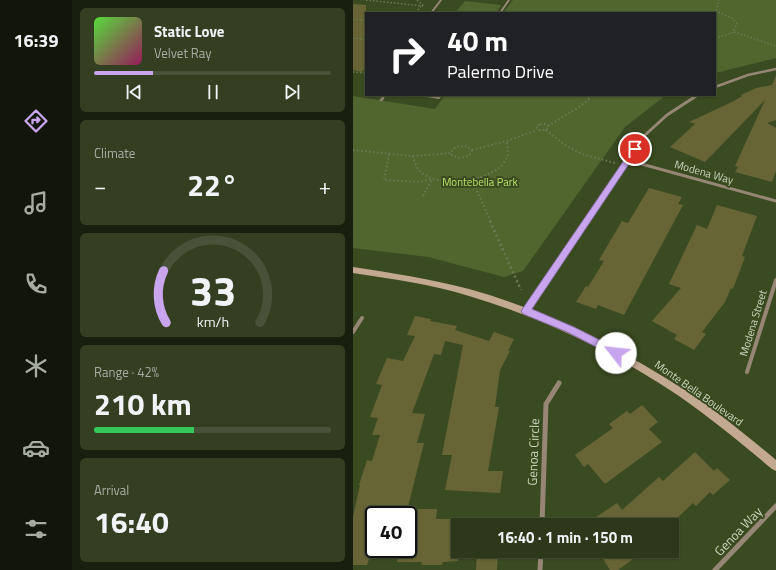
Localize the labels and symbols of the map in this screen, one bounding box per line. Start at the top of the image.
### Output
pin [618,132,652,166]
street label: Modena Way [673,156,736,188]
park label: Montebella Park [442,174,519,190]
street label: Modena Street [735,288,771,358]
position arrow [595,332,637,374]
street label: Monte Bella Boulevard [652,356,747,430]
street label: Genoa Circle [522,418,544,486]
street label: Genoa Way [709,502,767,560]
speed limit sign: 40 [365,506,417,558]

